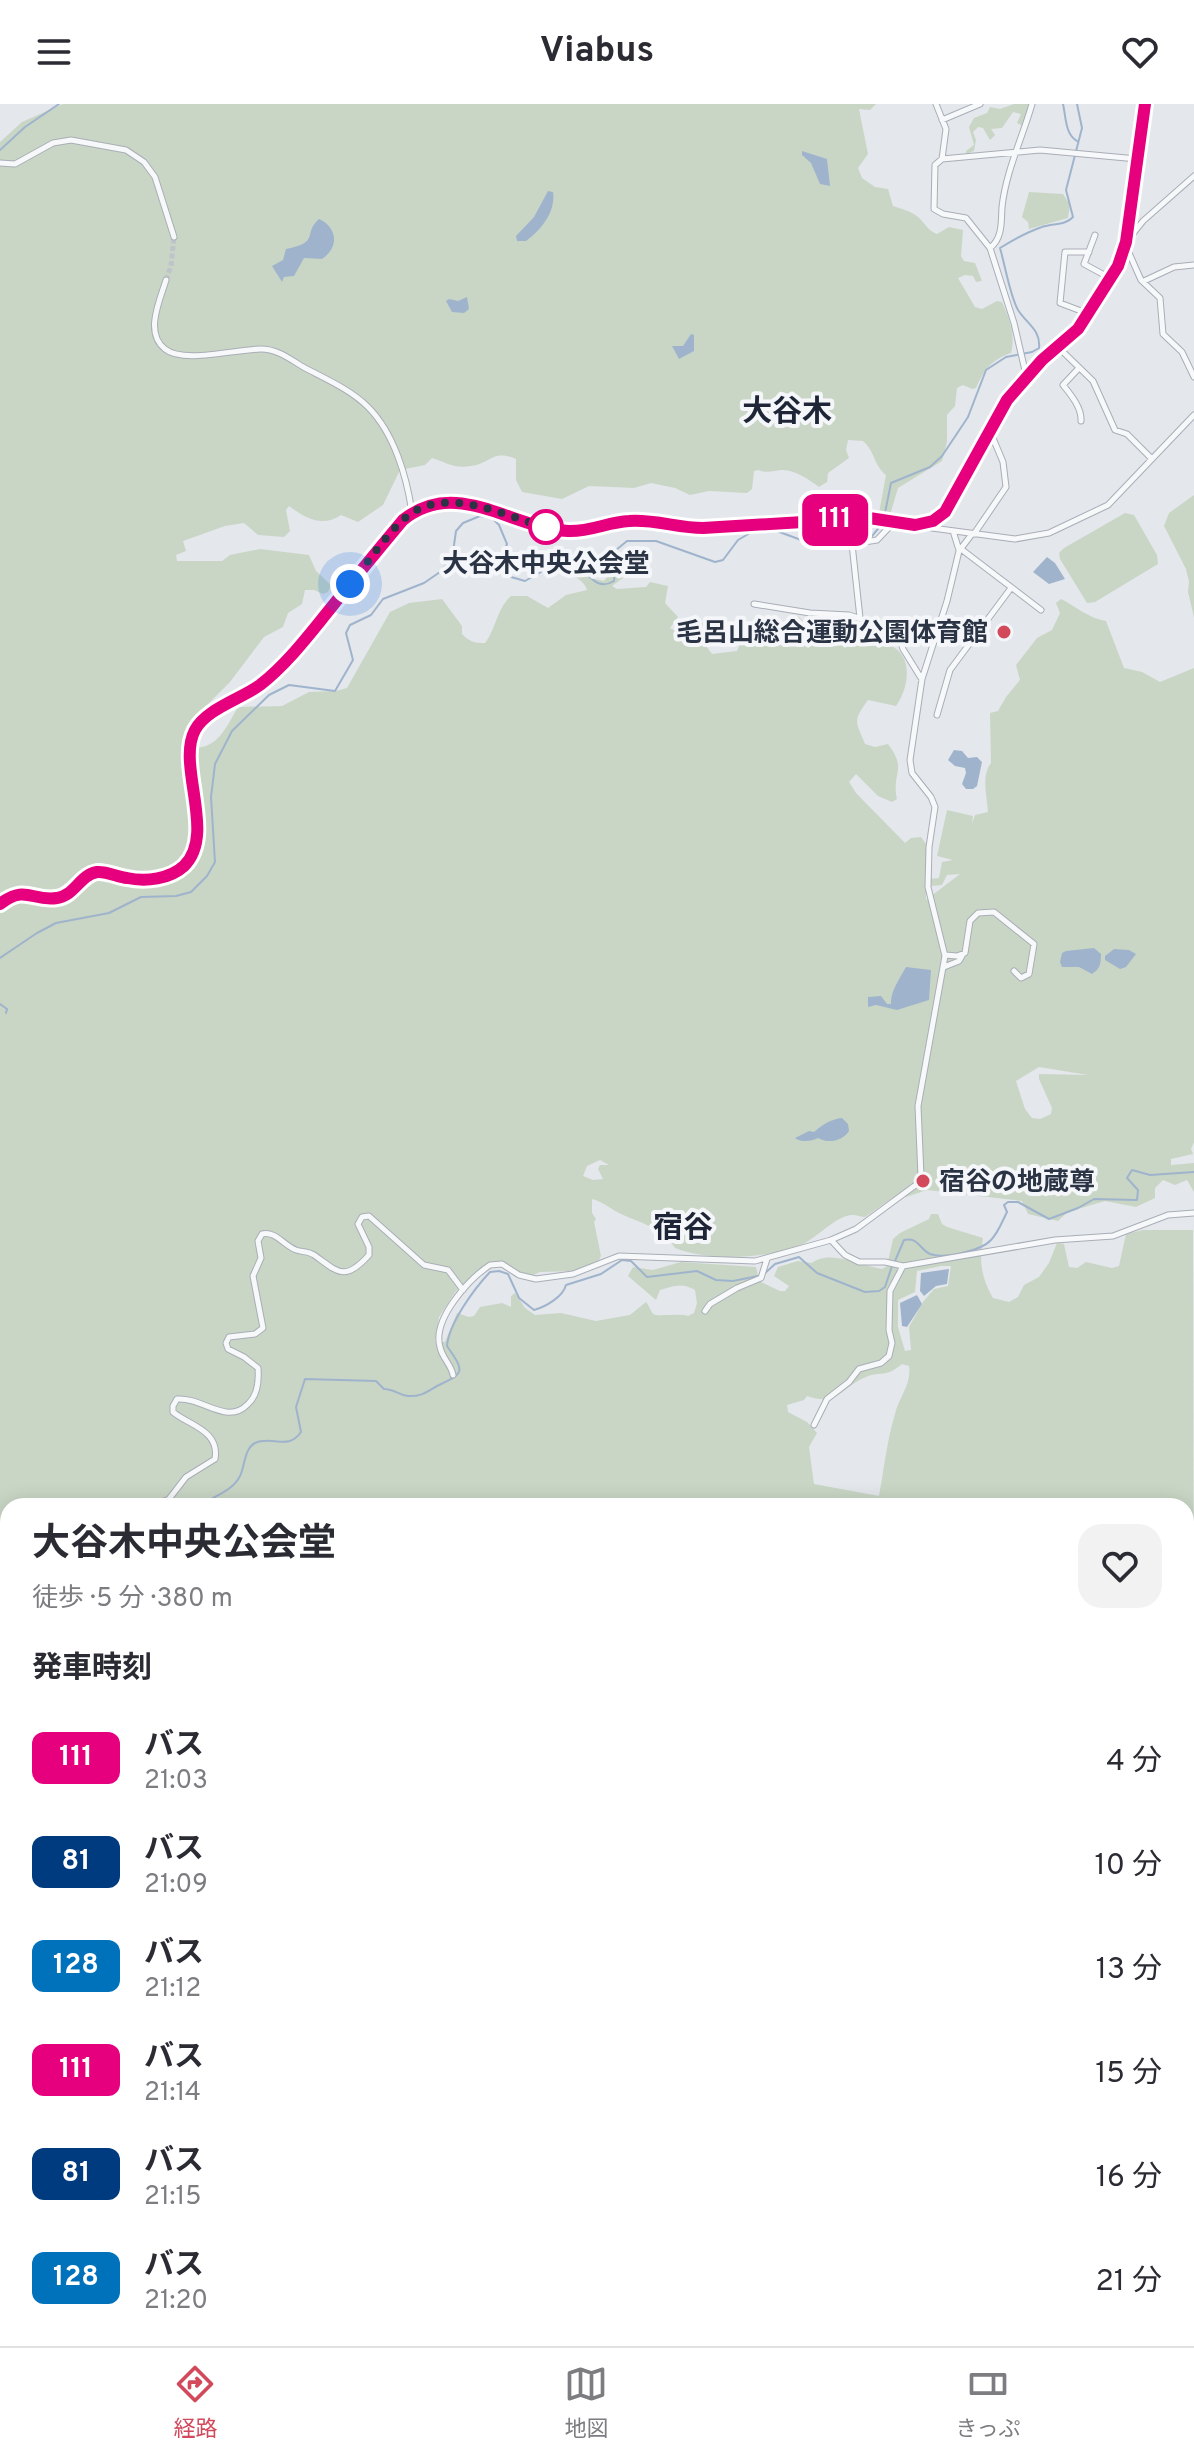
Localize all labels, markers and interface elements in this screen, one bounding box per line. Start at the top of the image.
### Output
text: Viabus [540,29,654,75]
icon: menu [32,30,76,74]
icon: heart [1118,30,1162,74]
district label: 大谷木 [742,395,832,432]
line badge: 111 [789,494,881,546]
text: 111 [818,502,852,538]
marker: 大谷木中央公会堂 [529,510,563,544]
place label: 大谷木中央公会堂 [442,549,650,582]
your location [330,564,370,604]
place label: 毛呂山総合運動公園体育館 [676,618,988,651]
marker: 毛呂山総合運動公園体育館 [995,623,1013,641]
place label: 宿谷の地蔵尊 [939,1167,1095,1200]
marker: 宿谷の地蔵尊 [914,1172,932,1190]
district label: 宿谷 [653,1211,713,1248]
text: 大谷木中央公会堂 [32,1521,336,1570]
button: heart [1078,1524,1162,1608]
text: 徒歩 · 5 分 · 380 m [32,1583,233,1616]
text: 発車時刻 [32,1651,152,1688]
text: バス [144,1728,204,1765]
text: 111 [59,1740,93,1776]
text: 4 分 [1106,1744,1162,1781]
text: 21:03 [144,1765,208,1798]
text: バス [144,1832,204,1869]
text: 81 [62,1844,90,1880]
text: 10 分 [1094,1848,1162,1885]
text: 21:09 [144,1869,208,1902]
text: バス [144,1936,204,1973]
text: 128 [53,1948,99,1984]
text: 13 分 [1096,1952,1162,1989]
text: 21:12 [144,1973,201,2006]
text: バス [144,2040,204,2077]
text: 111 [59,2052,93,2088]
text: 15 分 [1095,2056,1162,2093]
text: 21:14 [144,2077,201,2110]
text: バス [144,2144,204,2181]
text: 81 [62,2156,90,2192]
text: 16 分 [1096,2160,1162,2197]
text: 21:15 [144,2181,201,2214]
text: バス [144,2248,204,2285]
text: 128 [53,2260,99,2296]
text: 21 分 [1095,2264,1162,2301]
text: 21:20 [144,2285,208,2318]
tab: 経路 [173,2362,217,2444]
tab: 地図 [564,2362,608,2444]
tab: きっぷ [955,2362,1021,2444]

